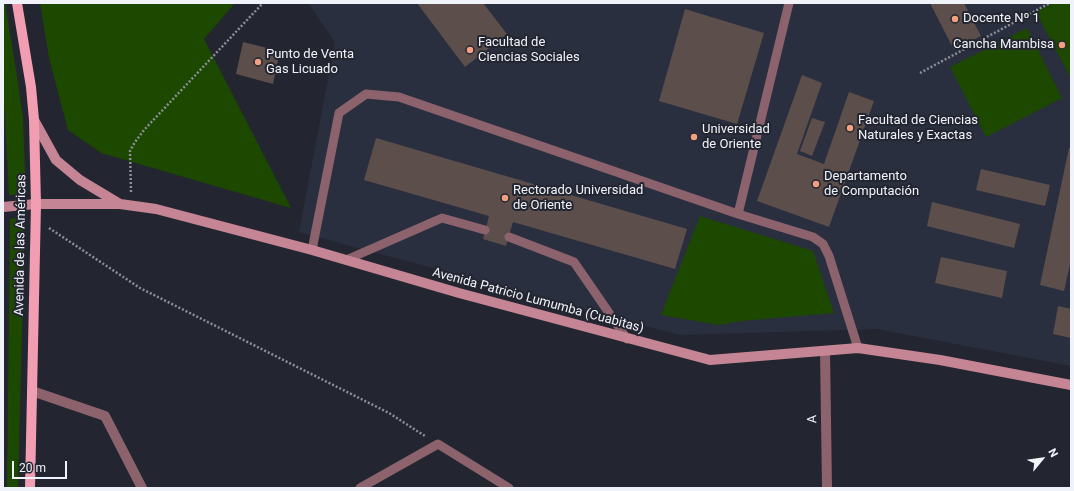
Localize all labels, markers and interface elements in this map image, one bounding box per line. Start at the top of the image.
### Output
place label: Docente Nº 1 [963,11,1040,27]
marker: Docente Nº 1 [950,14,960,24]
place label: Facultad de Ciencias Sociales [478,35,580,66]
place label: Cancha Mambisa [953,37,1054,53]
marker: Cancha Mambisa [1057,40,1067,50]
marker: Facultad de Ciencias Sociales [465,45,475,55]
place label: Punto de Venta Gas Licuado [266,47,354,78]
marker: Punto de Venta Gas Licuado [253,57,263,67]
place label: Facultad de Ciencias Naturales y Exactas [858,113,978,144]
place label: Universidad de Oriente [702,122,770,153]
marker: Facultad de Ciencias Naturales y Exactas [845,123,855,133]
marker: Universidad de Oriente [689,132,699,142]
place label: Departamento de Computación [824,169,919,200]
street label: Avenida de las Américas [12,174,30,316]
marker: Departamento de Computación [811,179,821,189]
place label: Rectorado Universidad de Oriente [513,183,643,214]
marker: Rectorado Universidad de Oriente [500,193,510,203]
street label: Avenida Patricio Lumumba (Cuabitas) [430,265,646,337]
street label: A [805,415,821,423]
north arrow [1022,439,1062,479]
text: N [1045,446,1060,459]
scale bar [14,453,69,479]
text: 20 m [19,461,46,475]

